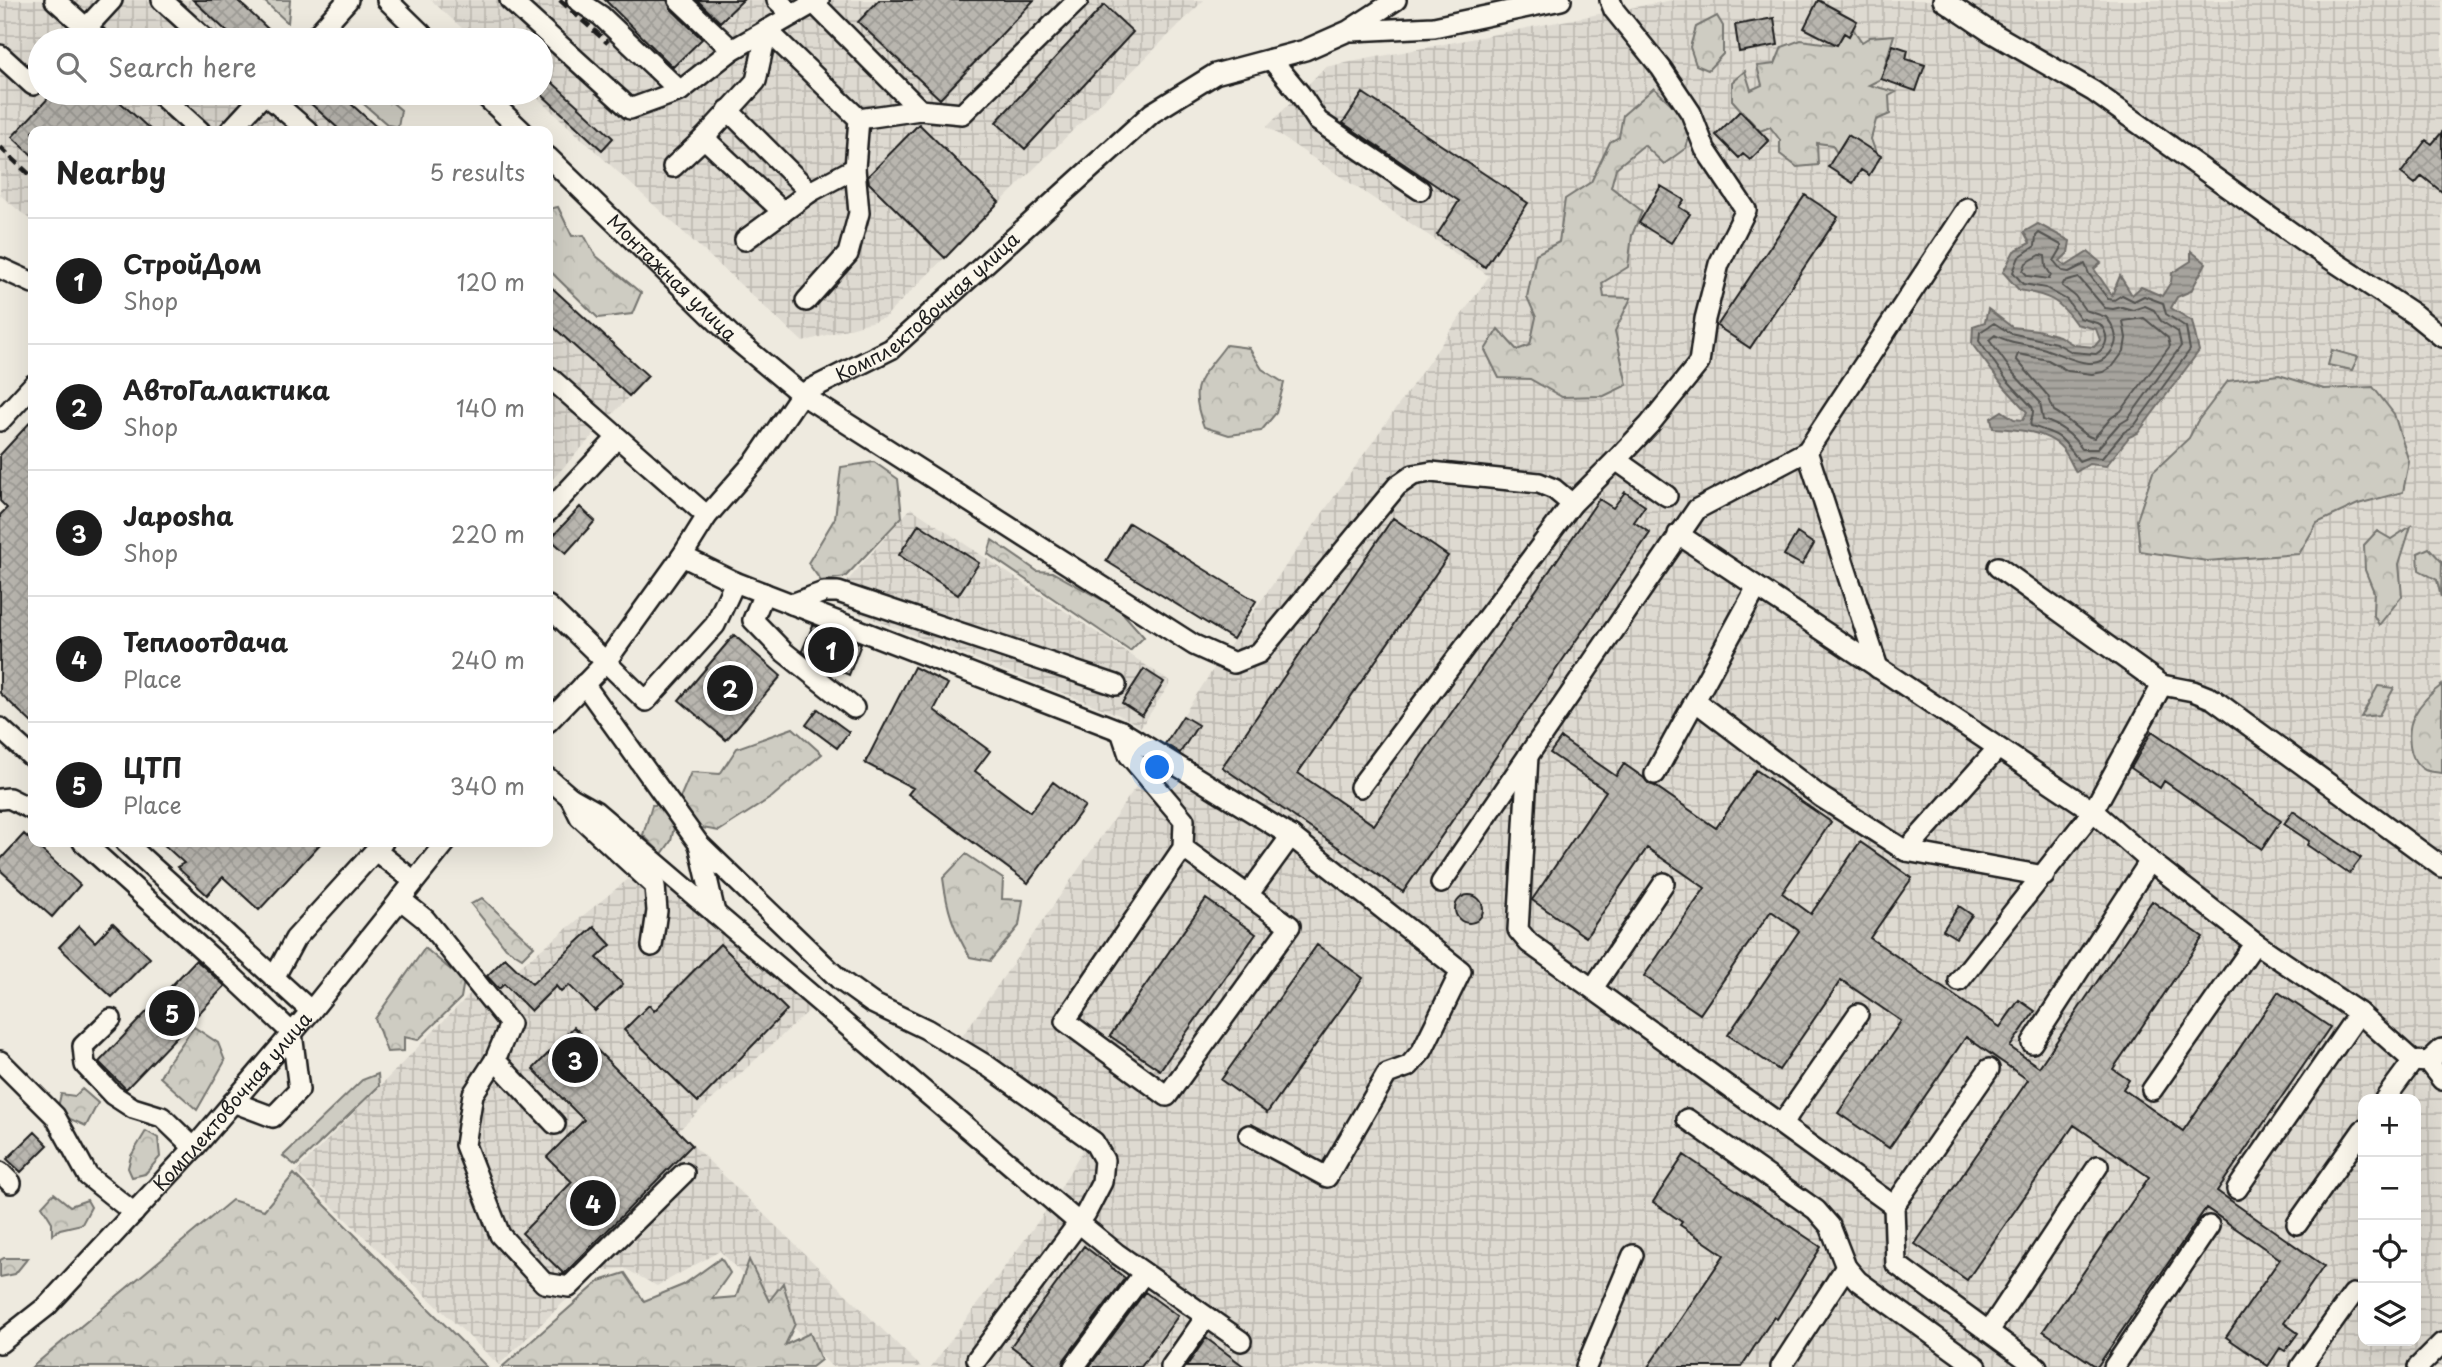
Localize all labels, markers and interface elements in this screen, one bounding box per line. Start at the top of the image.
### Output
search box [28,28,553,105]
text: Search here [108,47,257,86]
icon: search [52,48,90,86]
text: Nearby [56,149,166,194]
text: 5 results [429,154,525,189]
street label: Монтажная улица [601,207,744,347]
street label: Комплектовочная улица [830,225,1025,388]
text: СтройДом [123,244,262,283]
text: 1 [74,264,85,299]
text: 120 m [457,264,525,299]
text: Shop [123,283,178,318]
text: АвтоГалактика [123,370,330,409]
text: 2 [71,390,87,425]
text: 140 m [456,390,525,425]
text: Shop [123,409,178,444]
text: Japosha [123,496,234,535]
text: 3 [71,516,87,551]
text: 220 m [451,516,525,551]
text: Shop [123,535,178,570]
text: Теплоотдача [123,622,288,661]
pin: 1 [808,624,854,676]
text: 4 [71,642,87,677]
text: 240 m [451,642,525,677]
text: Place [123,661,182,696]
pin: 2 [707,662,753,714]
text: ЦТП [123,748,182,787]
your location [1140,750,1174,784]
text: 5 [72,768,86,803]
text: 340 m [450,768,525,803]
text: Place [123,787,182,822]
pin: 5 [149,987,195,1039]
street label: Комплектовочная улица [146,1005,318,1197]
pin: 3 [552,1034,598,1086]
map controls [2358,1094,2421,1346]
button: + [2358,1094,2421,1157]
button: − [2358,1157,2421,1220]
pin: 4 [570,1177,616,1229]
button: locate [2358,1220,2421,1283]
button: layers [2358,1283,2421,1346]

